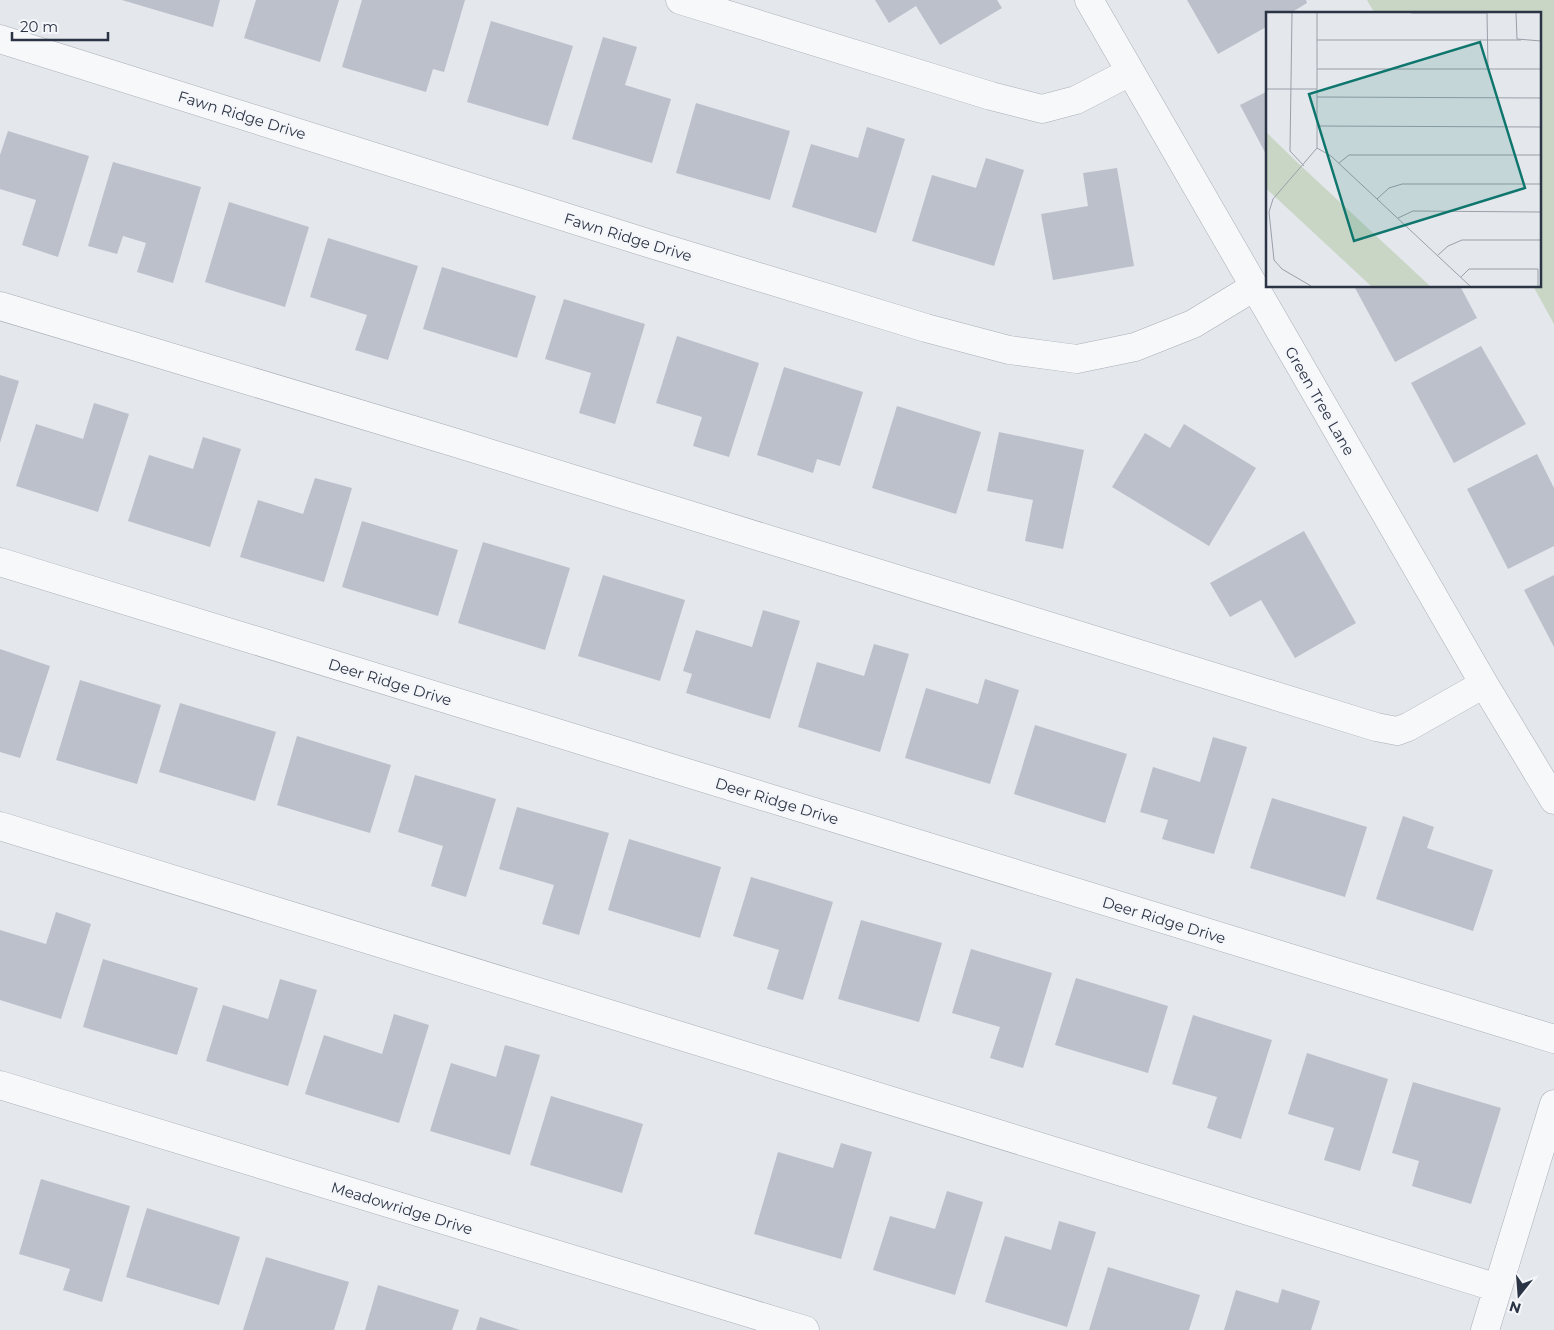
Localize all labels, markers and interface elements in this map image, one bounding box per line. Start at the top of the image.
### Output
scale bar [12,10,109,42]
inset map [1266,12,1542,288]
text: 20 m [20,17,58,36]
street label: Fawn Ridge Drive [176,87,308,143]
street label: Fawn Ridge Drive [562,209,694,265]
street label: Green Tree Lane [1281,343,1359,459]
street label: Deer Ridge Drive [326,654,454,710]
street label: Deer Ridge Drive [713,773,841,829]
street label: Deer Ridge Drive [1100,892,1228,948]
street label: Meadowridge Drive [329,1177,475,1239]
north arrow [1494,1270,1544,1320]
text: N [1507,1297,1523,1318]

